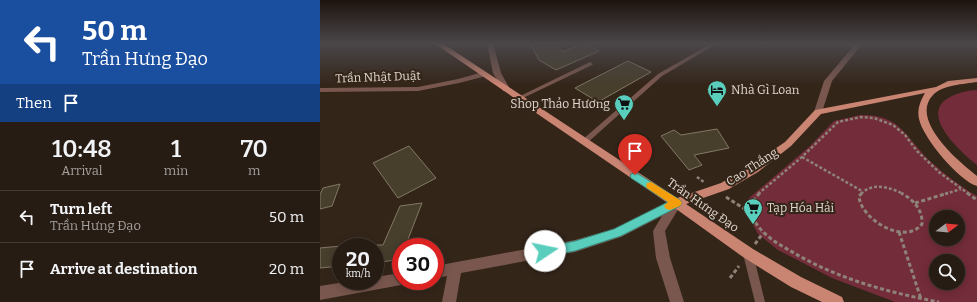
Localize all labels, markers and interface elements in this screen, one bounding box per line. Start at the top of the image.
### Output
text: 50 m [82,14,147,47]
icon: left [16,16,68,68]
text: Trần Hưng Đạo [82,48,208,70]
street label: Trần Nhật Duật [335,67,422,85]
hotel icon: Nhà Gì Loan [706,79,728,107]
place label: Nhà Gì Loan [731,83,800,97]
icon: arrive [60,92,82,114]
supermarket icon: Shop Thảo Hương [613,93,635,121]
text: Then [16,94,52,112]
place label: Shop Thảo Hương [510,97,610,111]
pin [618,134,652,175]
text: 10:48 [52,135,112,163]
text: 1 [171,135,181,163]
text: 70 [240,135,268,163]
icon: arrive [624,140,646,162]
street label: Cao Thắng [723,144,781,189]
text: Arrival [61,163,103,178]
text: min [164,163,188,178]
text: m [248,163,260,178]
street label: Trần Hưng Đạo [665,174,742,235]
supermarket icon: Tạp Hóa Hải [742,197,764,225]
text: Turn left [50,200,112,218]
place label: Tạp Hóa Hải [767,201,835,215]
icon: left [16,206,38,228]
text: 50 m [269,208,304,226]
north arrow [929,210,965,246]
map controls [929,210,965,290]
text: Trần Hưng Đạo [50,218,141,233]
position arrow [524,230,566,272]
speed limit sign: 30 [392,238,444,290]
text: 20 [346,247,370,271]
button: search [929,254,965,290]
icon: arrive [16,258,38,280]
text: Arrive at destination [50,260,197,278]
text: 20 m [269,260,304,278]
text: km/h [346,268,370,280]

